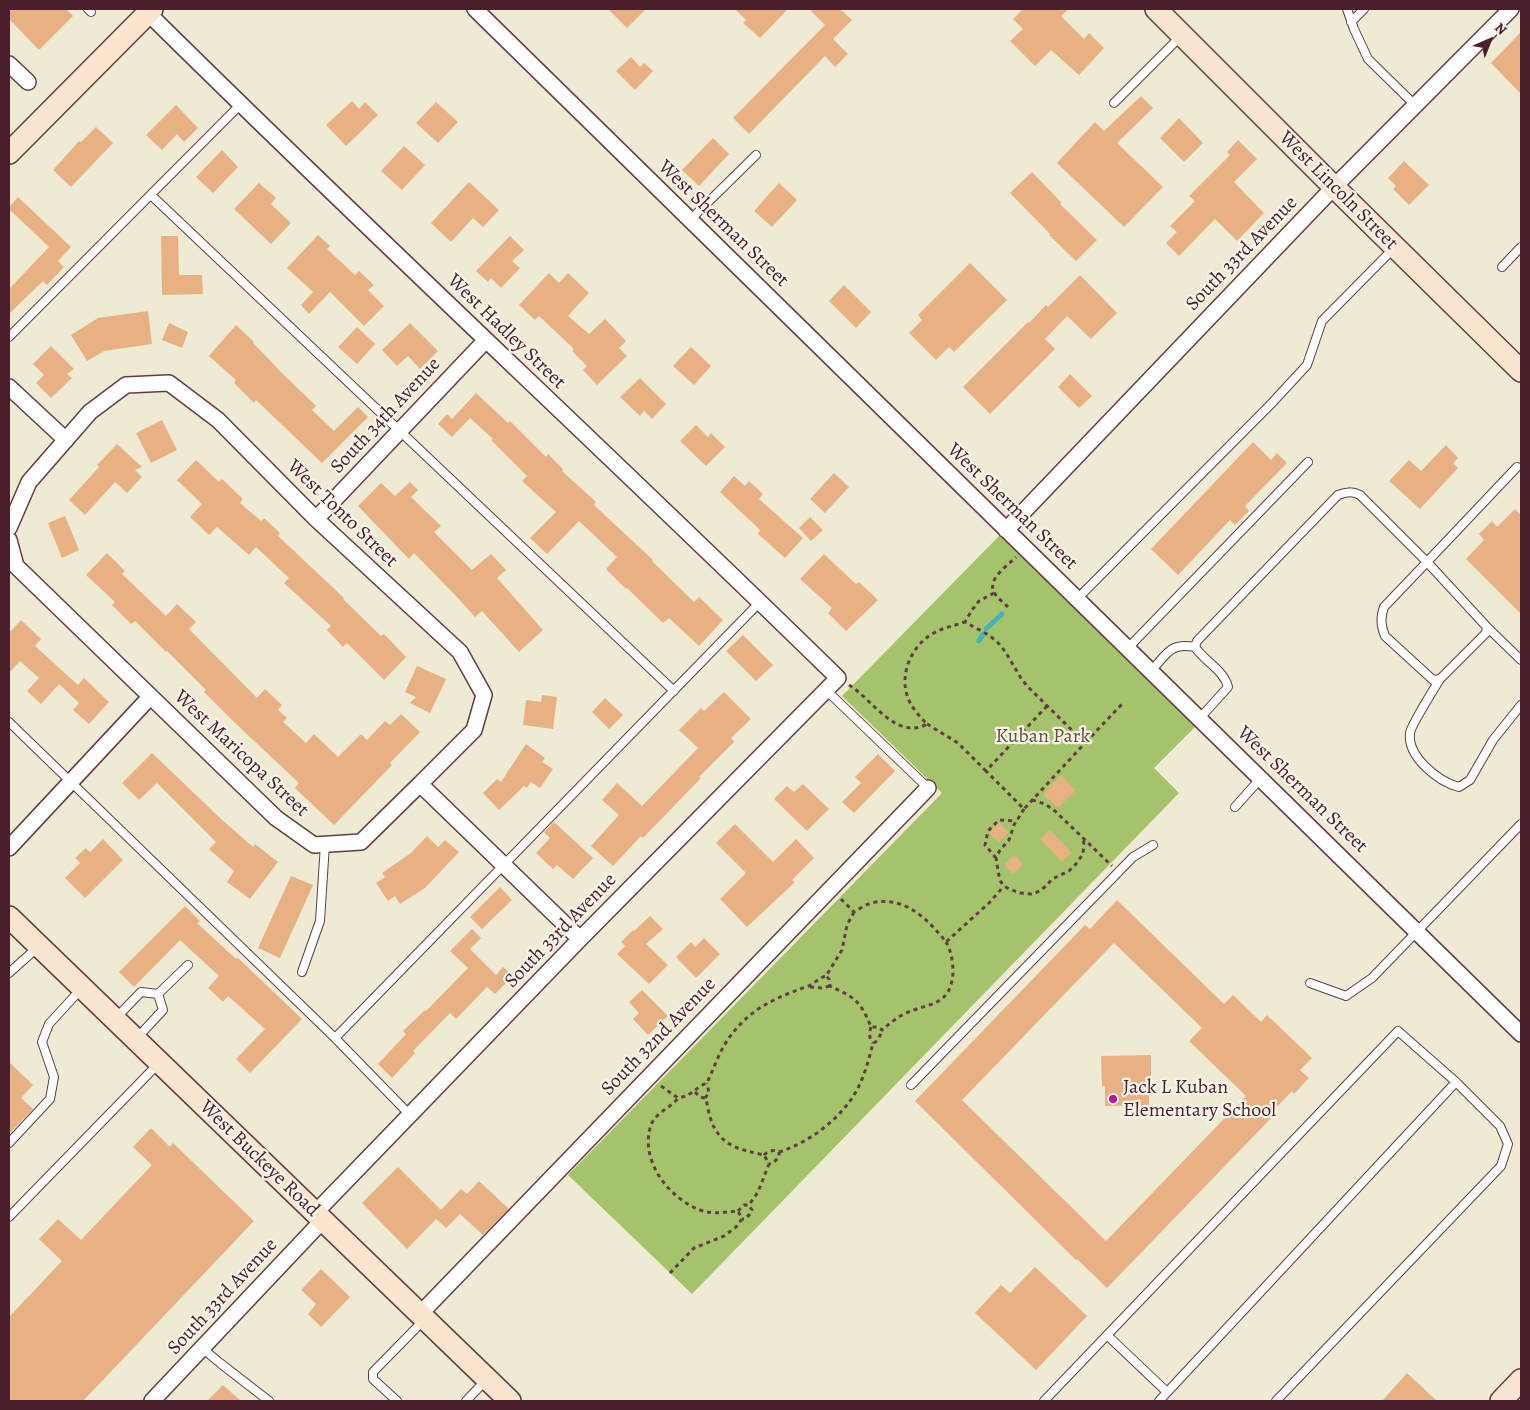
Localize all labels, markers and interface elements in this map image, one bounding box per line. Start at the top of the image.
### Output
north arrow [1465,15,1515,65]
text: N [1490,18,1511,39]
street label: West Lincoln Street [1273,126,1403,256]
street label: West Sherman Street [653,155,793,293]
street label: South 33rd Avenue [1181,192,1303,316]
street label: West Hadley Street [442,269,570,395]
street label: South 34th Avenue [326,353,446,479]
street label: West Sherman Street [942,438,1082,576]
street label: West Tonto Street [281,455,403,573]
street label: West Maricopa Street [169,685,313,823]
street label: West Sherman Street [1232,721,1372,859]
park label: Kuban Park [996,725,1090,749]
street label: South 33rd Avenue [500,869,622,993]
street label: South 32nd Avenue [596,973,722,1101]
place label: Jack L Kuban Elementary School [1123,1076,1276,1123]
marker: Jack L Kuban Elementary School [1107,1093,1119,1105]
street label: West Buckeye Road [194,1096,324,1222]
street label: South 33rd Avenue [163,1234,283,1360]

